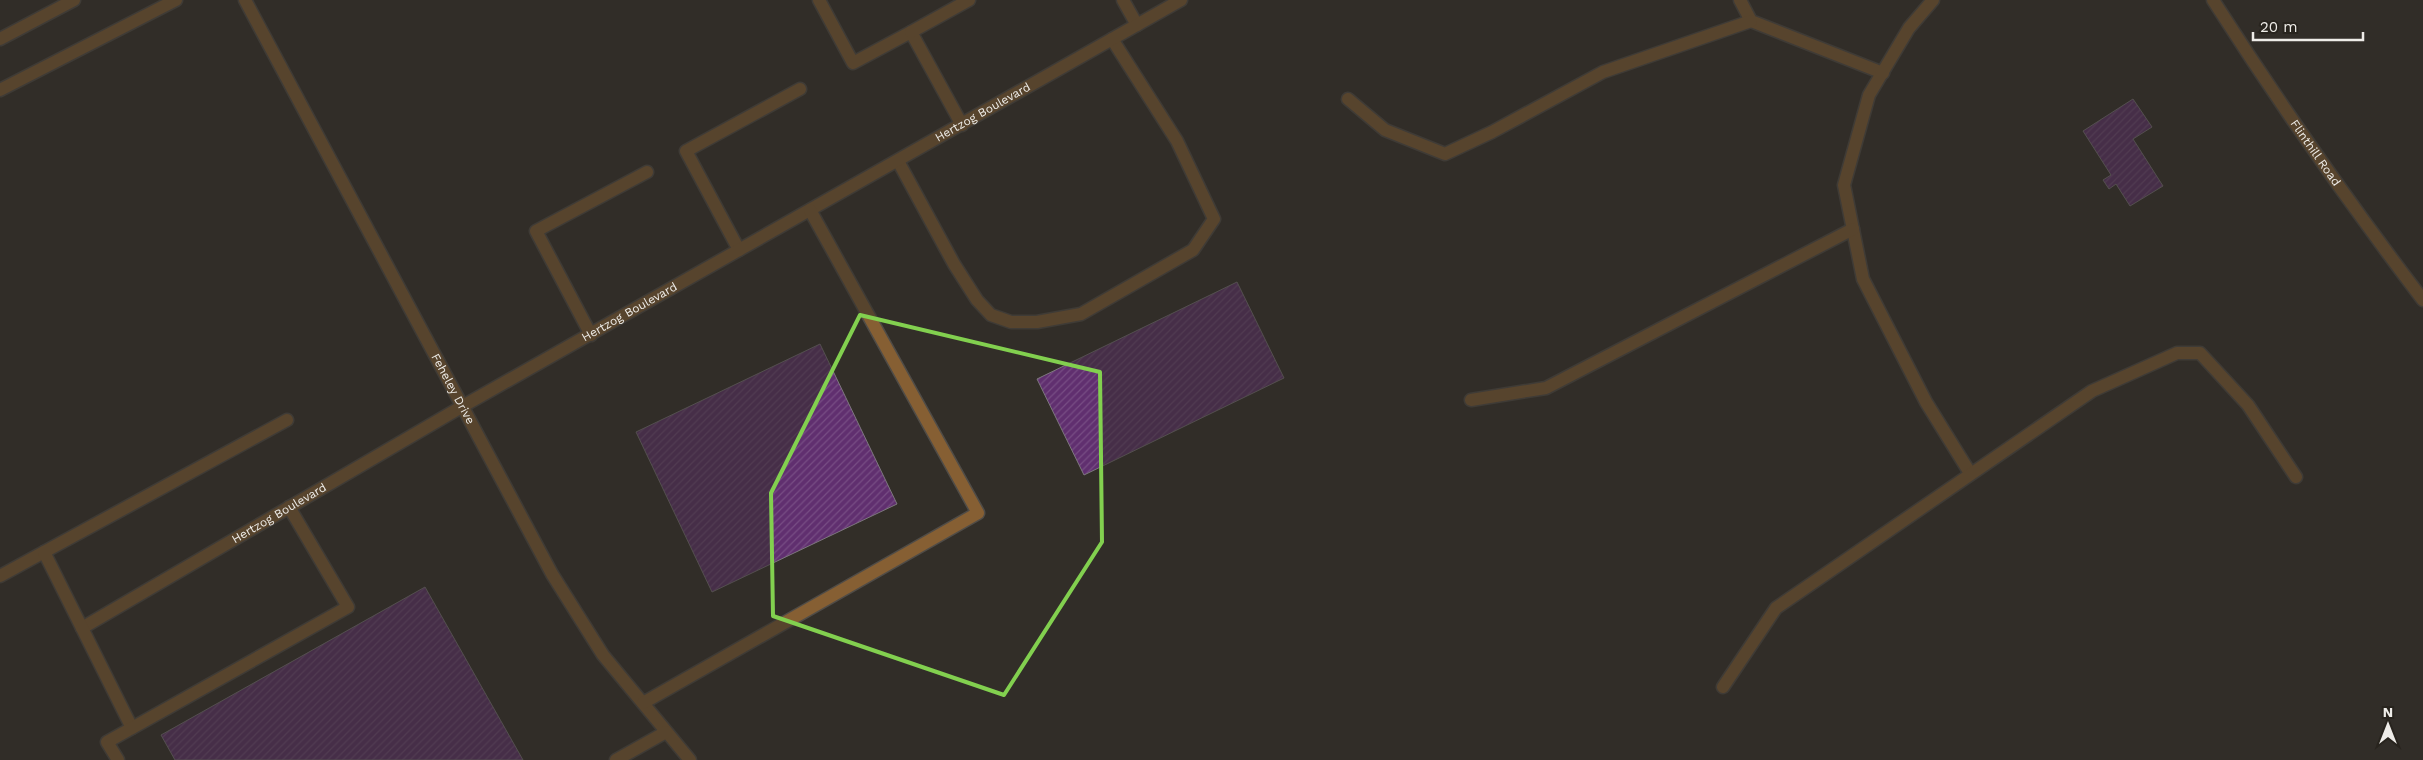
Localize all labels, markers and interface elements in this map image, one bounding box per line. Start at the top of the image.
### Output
scale bar [2253,10,2363,42]
text: 20 m [2260,18,2298,36]
street label: Hertzog Boulevard [933,80,1033,145]
street label: Flinthill Road [2288,117,2344,189]
street label: Hertzog Boulevard [579,279,679,344]
street label: Feheley Drive [428,351,478,427]
street label: Hertzog Boulevard [229,480,329,546]
north arrow [2363,700,2413,750]
text: N [2383,704,2393,720]

